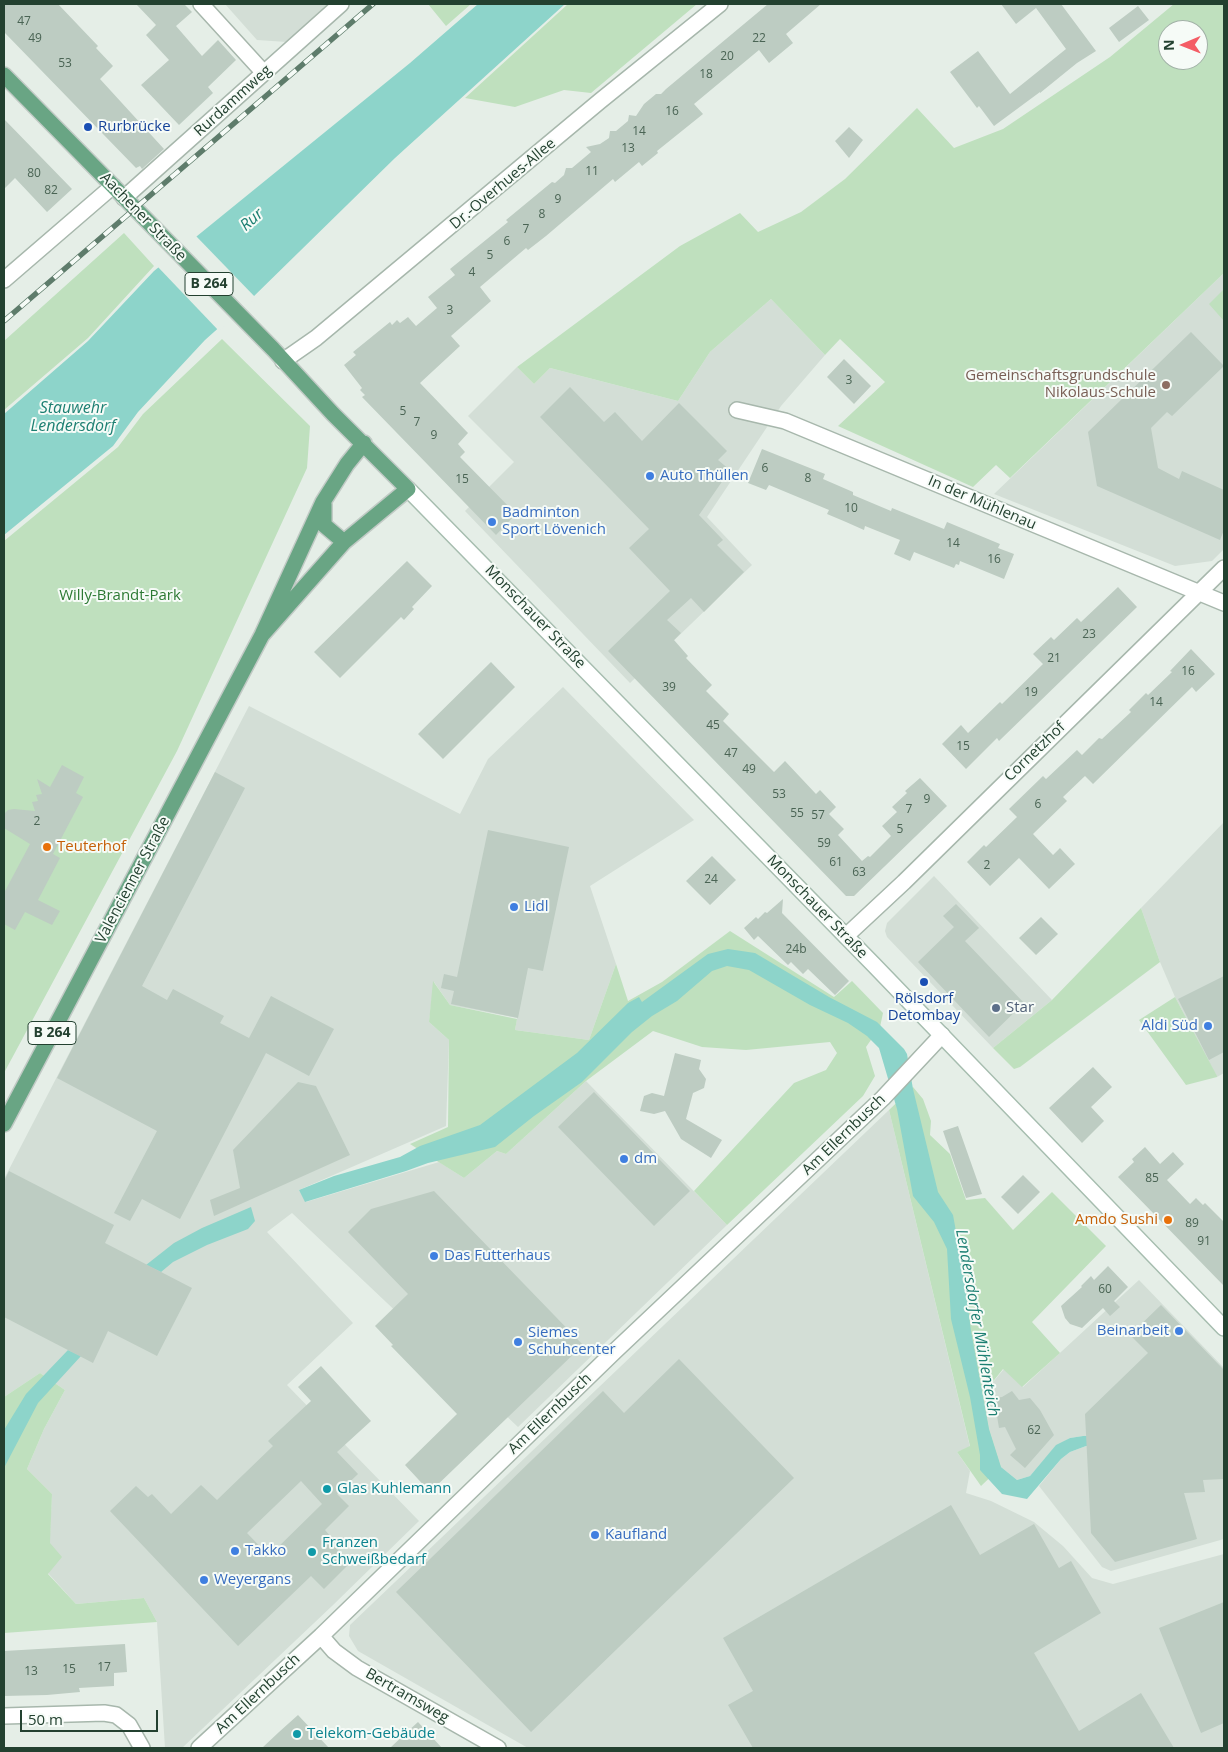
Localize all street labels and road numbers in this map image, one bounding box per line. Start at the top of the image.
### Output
street label: Rurdammweg [191,62,275,140]
street label: Dr.-Overhues-Allee [447,135,559,233]
street label: Aachener Straße [96,169,190,265]
road number: B 264 [185,272,233,296]
street label: In der Mühlenau [925,472,1039,534]
street label: Monschauer Straße [481,561,589,673]
street label: Cornetzhof [1001,718,1069,786]
street label: Valencienner Straße [92,814,174,946]
street label: Monschauer Straße [763,851,871,963]
road number: B 264 [28,1021,76,1044]
street label: Am Ellernbusch [799,1091,889,1179]
street label: Am Ellernbusch [505,1370,595,1458]
street label: Am Ellernbusch [212,1650,304,1738]
street label: Bertramsweg [362,1665,452,1727]

